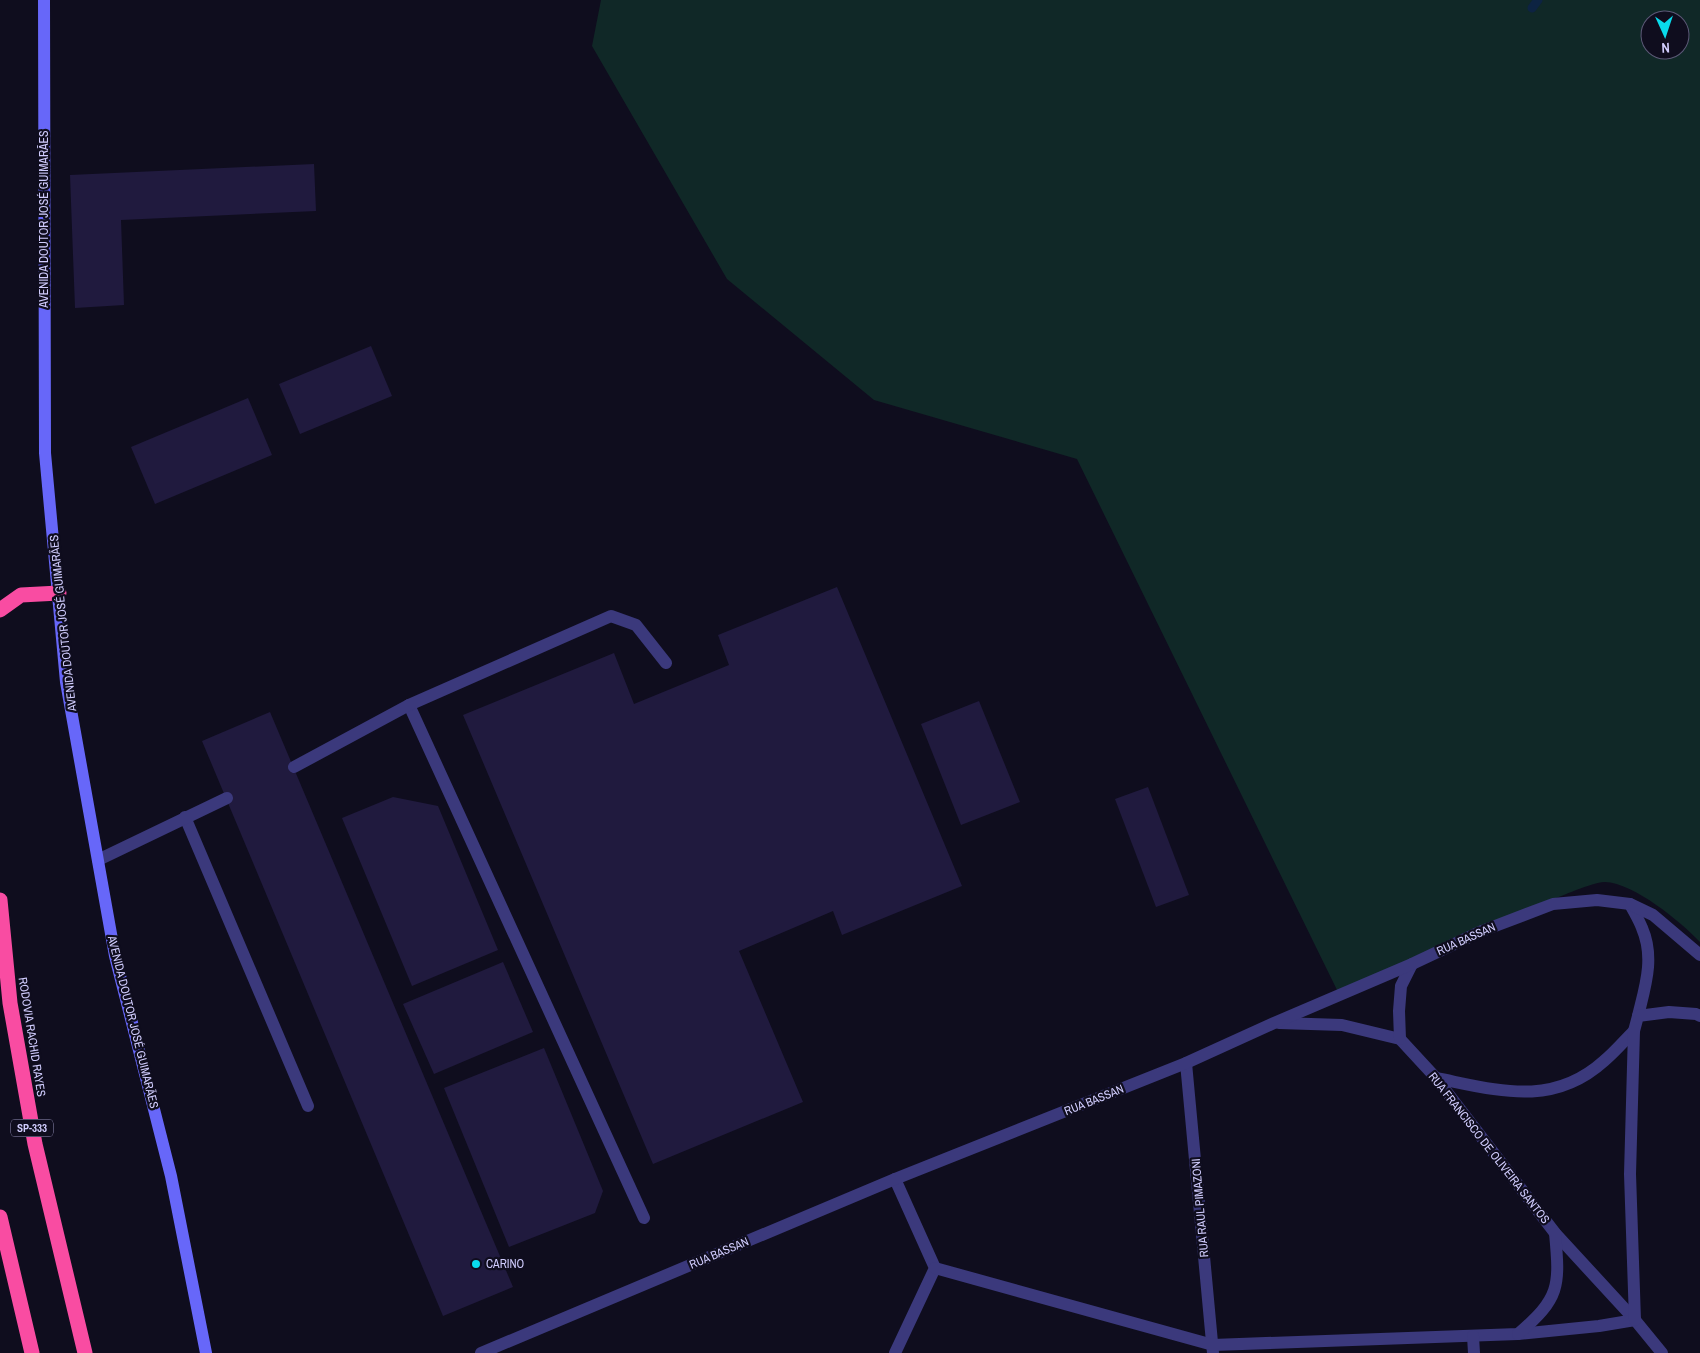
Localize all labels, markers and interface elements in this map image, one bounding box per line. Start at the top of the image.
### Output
north arrow [1640,10,1690,60]
text: N [1661,39,1670,57]
street label: AVENIDA DOUTOR JOSÉ GUIMARÃES [36,130,52,309]
street label: AVENIDA DOUTOR JOSÉ GUIMARÃES [46,534,80,713]
street label: RUA BASSAN [1434,919,1498,959]
street label: AVENIDA DOUTOR JOSÉ GUIMARÃES [104,933,162,1110]
street label: RODOVIA RACHID RAYES [15,976,49,1098]
street label: RUA FRANCISCO DE OLIVEIRA SANTOS [1425,1069,1553,1227]
street label: RUA BASSAN [1062,1081,1126,1119]
road number: SP-333 [11,1120,53,1136]
street label: RUA RAUL PIMAZONI [1188,1158,1212,1258]
street label: RUA BASSAN [687,1233,751,1273]
place label: CARINO [486,1256,525,1272]
marker: CARINO [470,1258,482,1270]

